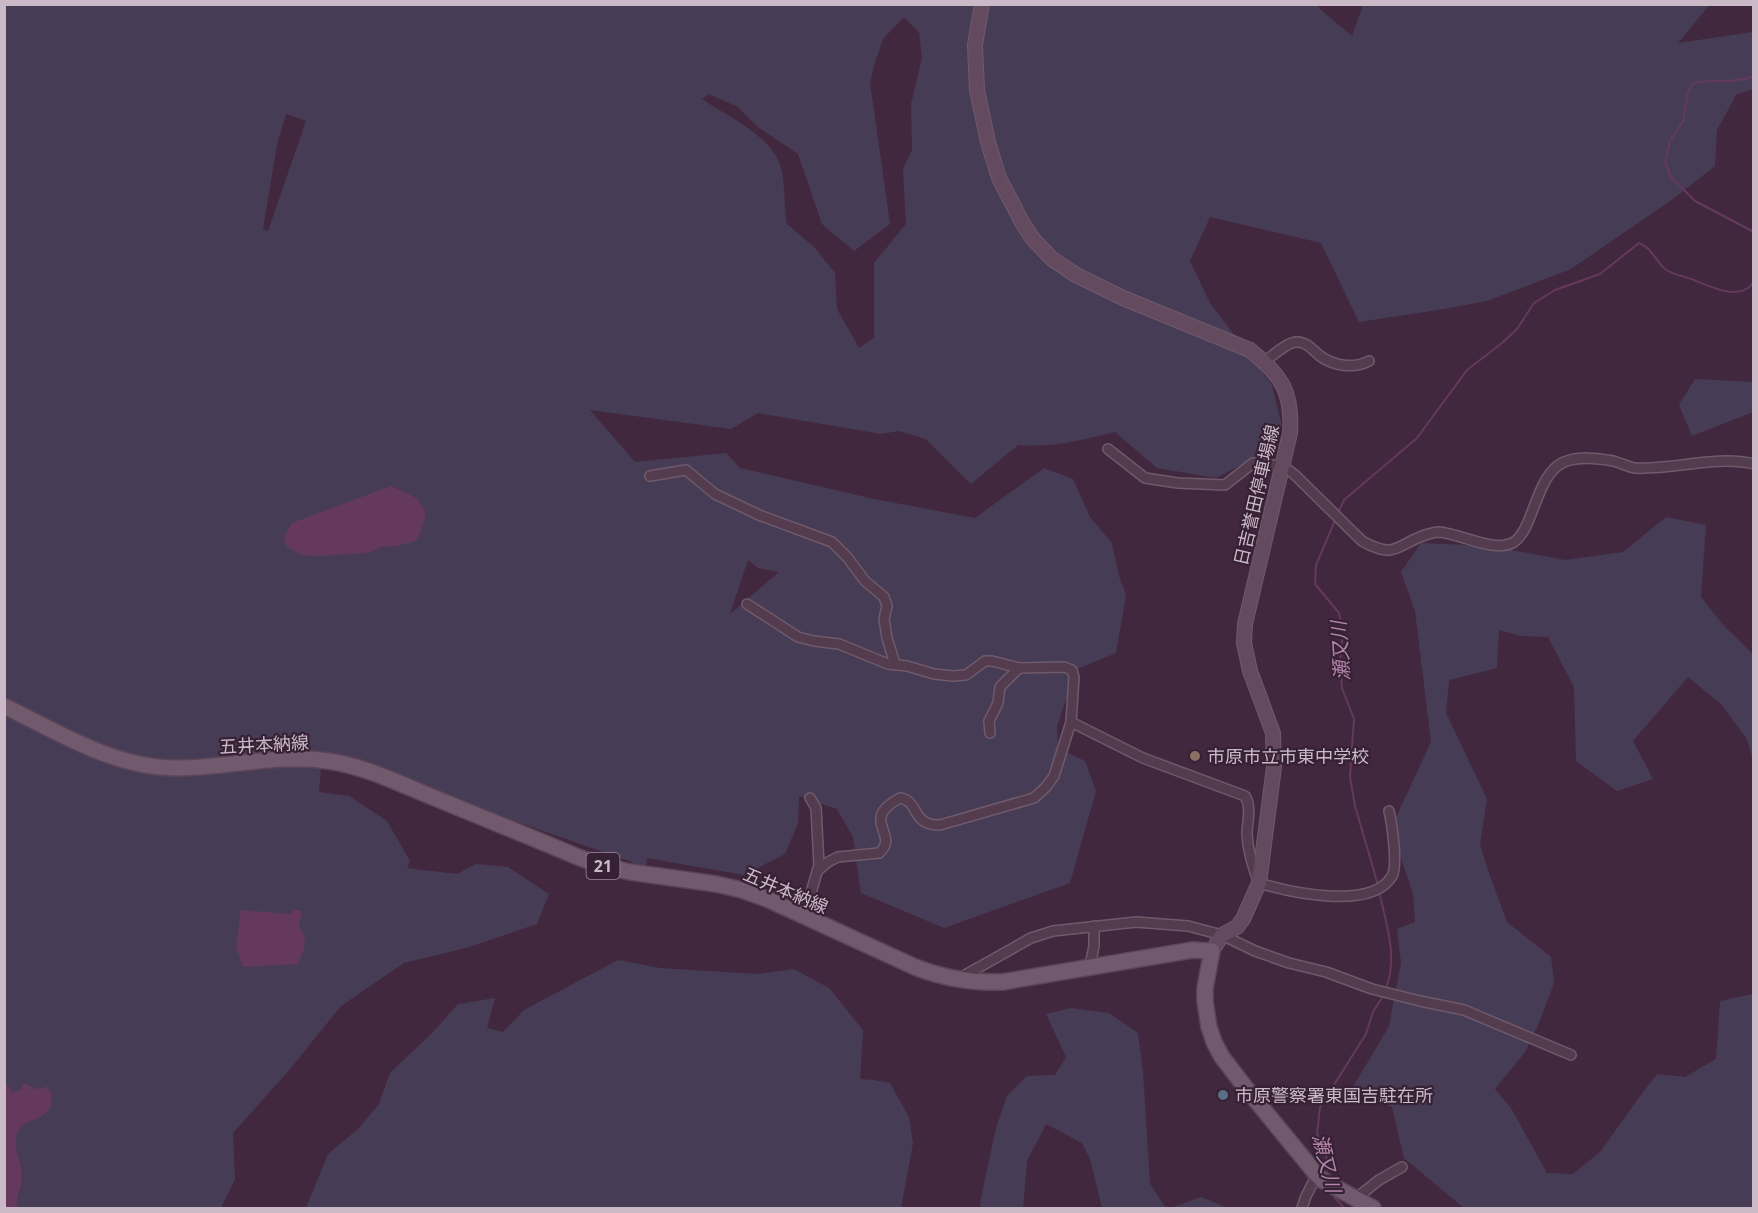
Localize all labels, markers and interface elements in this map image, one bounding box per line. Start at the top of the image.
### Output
street label: 日吉誉田停車場線 [1228,422,1284,568]
water label: 瀬又川 [1324,618,1356,682]
street label: 五井本納線 [218,730,310,758]
place label: 市原市立市東中学校 [1207,744,1369,768]
marker: 市原市立市東中学校 [1188,749,1202,763]
road number: 21 [586,853,620,879]
street label: 五井本納線 [740,861,832,919]
place label: 市原警察署東国吉駐在所 [1235,1083,1433,1107]
marker: 市原警察署東国吉駐在所 [1216,1088,1230,1102]
water label: 瀬又川 [1307,1131,1348,1197]

